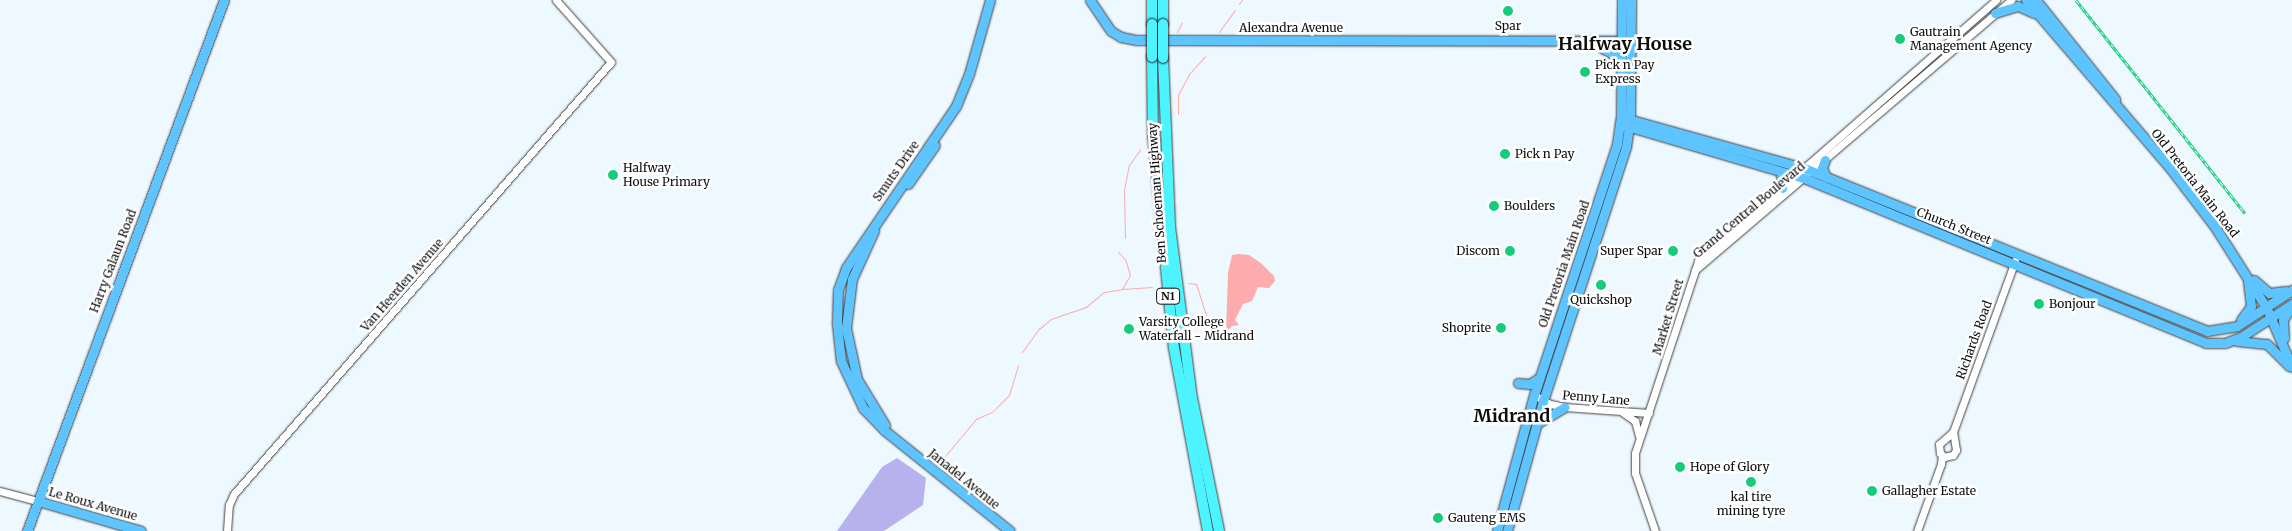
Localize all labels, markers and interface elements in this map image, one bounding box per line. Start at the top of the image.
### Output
marker: Spar [1502,5,1514,17]
place label: Spar [1495,19,1521,33]
street label: Alexandra Avenue [1239,21,1343,35]
place label: Gautrain Management Agency [1910,25,2032,53]
district label: Halfway House [1558,33,1692,55]
marker: Gautrain Management Agency [1894,33,1906,45]
place label: Pick n Pay Express [1595,58,1654,86]
marker: Pick n Pay Express [1579,66,1591,78]
street label: Ben Schoeman Highway [1145,122,1169,264]
street label: Old Pretoria Main Road [2148,126,2242,240]
street label: Smuts Drive [870,138,922,204]
place label: Pick n Pay [1515,147,1574,161]
marker: Pick n Pay [1499,148,1511,160]
street label: Grand Central Boulevard [1690,159,1808,261]
place label: Halfway House Primary [623,161,710,189]
marker: Halfway House Primary [607,169,619,181]
place label: Boulders [1504,199,1555,213]
street label: Old Pretoria Main Road [1535,199,1593,329]
marker: Boulders [1488,200,1500,212]
street label: Church Street [1915,205,1993,247]
street label: Harry Galaun Road [87,207,139,315]
street label: Van Heerden Avenue [358,236,446,334]
place label: Discom [1456,244,1500,258]
place label: Super Spar [1600,244,1663,258]
marker: Discom [1504,245,1516,257]
marker: Super Spar [1667,245,1679,257]
street label: Market Street [1650,277,1686,357]
marker: Quickshop [1595,279,1607,291]
road number: N1 [1156,288,1180,304]
place label: Quickshop [1570,293,1632,307]
place label: Bonjour [2049,297,2095,311]
marker: Bonjour [2033,298,2045,310]
street label: Richards Road [1953,299,1995,381]
place label: Varsity College Waterfall - Midrand [1139,315,1254,343]
place label: Shoprite [1442,321,1491,335]
marker: Shoprite [1495,322,1507,334]
marker: Varsity College Waterfall - Midrand [1123,323,1135,335]
street label: Penny Lane [1562,388,1630,408]
district label: Midrand [1474,405,1550,427]
street label: Janadel Avenue [926,446,1002,512]
place label: Hope of Glory [1690,460,1769,474]
marker: Hope of Glory [1674,461,1686,473]
marker: kal tire mining tyre [1745,476,1757,488]
street label: Le Roux Avenue [47,484,139,524]
place label: Gallagher Estate [1882,484,1976,498]
marker: Gallagher Estate [1866,485,1878,497]
place label: kal tire mining tyre [1717,490,1785,518]
place label: Gauteng EMS [1448,511,1526,525]
marker: Gauteng EMS [1432,512,1444,524]

